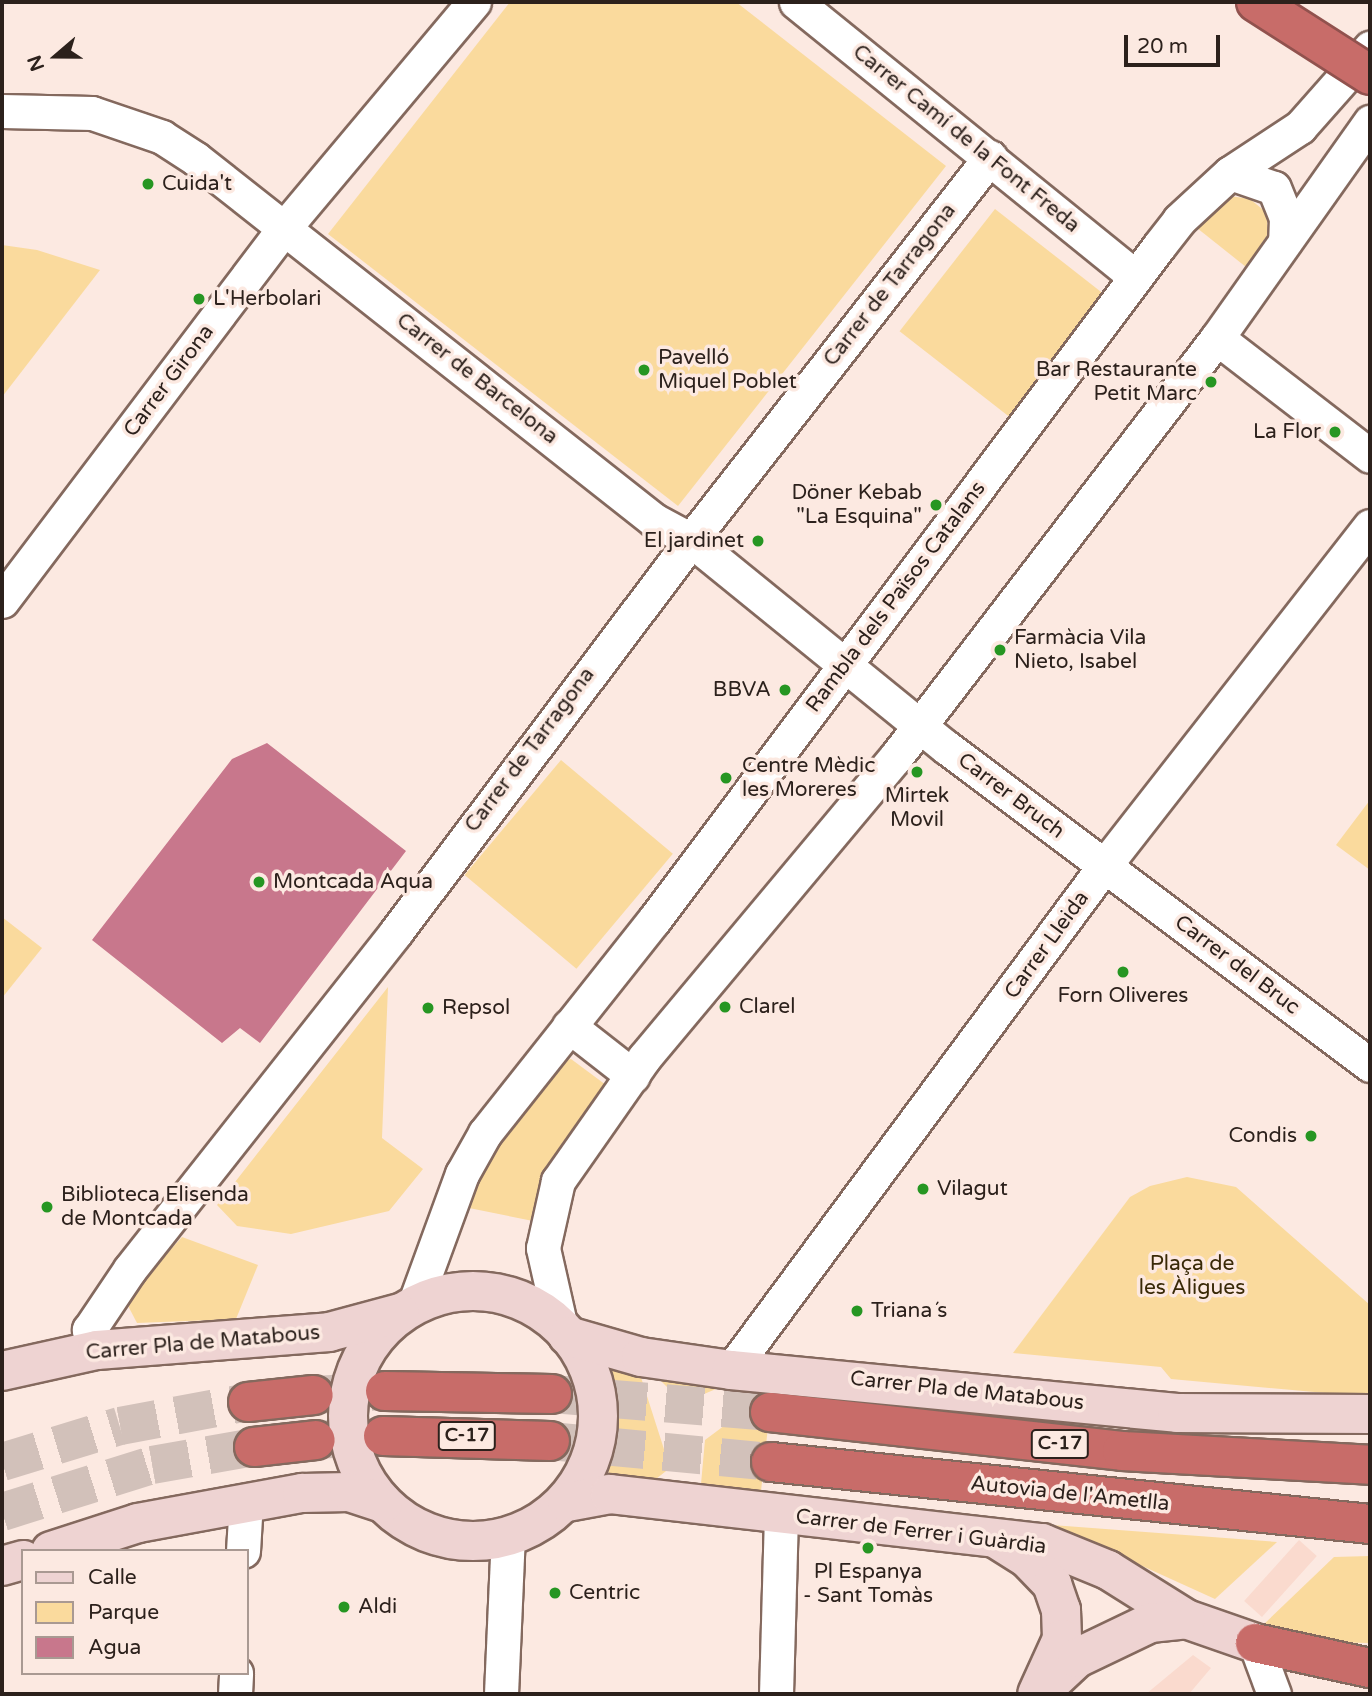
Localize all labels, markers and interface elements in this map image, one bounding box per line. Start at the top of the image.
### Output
north arrow [21,21,91,91]
scale bar [1127,21,1223,65]
text: 20 m [1137,34,1188,59]
street label: Carrer Camí de la Font Freda [847,40,1085,238]
text: N [23,52,49,74]
place label: Cuida't [162,171,232,197]
marker: Cuida't [140,176,156,192]
street label: Carrer de Tarragona [819,199,961,371]
place label: L'Herbolari [213,286,322,312]
marker: L'Herbolari [191,291,207,307]
street label: Carrer de Barcelona [391,308,563,450]
street label: Carrer Girona [119,320,219,442]
place label: Pavelló Miquel Poblet [658,345,797,395]
place label: Bar Restaurante Petit Marc [1036,357,1197,407]
marker: Pavelló Miquel Poblet [636,362,652,378]
marker: Bar Restaurante Petit Marc [1203,374,1219,390]
place label: La Flor [1253,419,1321,445]
marker: La Flor [1327,424,1343,440]
street label: Rambla dels Països Catalans [801,477,991,717]
place label: Döner Kebab "La Esquina" [791,480,922,530]
marker: Döner Kebab "La Esquina" [928,497,944,513]
place label: El jardinet [644,528,744,554]
marker: El jardinet [750,533,766,549]
place label: Farmàcia Vila Nieto, Isabel [1014,625,1146,675]
marker: Farmàcia Vila Nieto, Isabel [992,642,1008,658]
street label: Carrer de Tarragona [460,663,600,837]
place label: BBVA [713,677,771,703]
marker: BBVA [777,682,793,698]
street label: Carrer Bruch [953,748,1069,844]
place label: Centre Mèdic les Moreres [742,753,875,803]
marker: Mirtek Movil [909,764,925,780]
marker: Centre Mèdic les Moreres [716,768,736,788]
place label: Mirtek Movil [885,783,949,833]
place label: Montcada Aqua [273,869,433,895]
marker: Montcada Aqua [251,874,267,890]
street label: Carrer Lleida [999,886,1095,1004]
street label: Carrer del Bruc [1170,910,1304,1020]
marker: Forn Oliveres [1115,964,1131,980]
place label: Forn Oliveres [1058,983,1188,1009]
place label: Clarel [739,994,795,1020]
place label: Repsol [442,995,510,1021]
marker: Clarel [717,999,733,1015]
marker: Repsol [420,1000,436,1016]
place label: Condis [1229,1123,1297,1149]
marker: Condis [1303,1128,1319,1144]
place label: Vilagut [937,1176,1008,1202]
marker: Vilagut [915,1181,931,1197]
place label: Biblioteca Elisenda de Montcada [61,1182,249,1232]
marker: Biblioteca Elisenda de Montcada [39,1199,55,1215]
park label: Plaça de les Àligues [1139,1251,1245,1301]
place label: Triana´s [871,1298,947,1324]
marker: Triana´s [849,1303,865,1319]
street label: Carrer Pla de Matabous [85,1320,321,1366]
street label: Carrer Pla de Matabous [849,1366,1085,1416]
road number: C-17 [437,1420,497,1452]
road number: C-17 [1030,1428,1090,1460]
street label: Autovia de l'Ametlla [969,1471,1171,1517]
street label: Carrer de Ferrer i Guàrdia [794,1504,1048,1560]
marker: Pl Espanya - Sant Tomàs [860,1540,876,1556]
legend [21,1549,248,1675]
place label: Pl Espanya - Sant Tomàs [803,1559,933,1609]
text: Calle [88,1565,137,1590]
place label: Centric [569,1580,640,1606]
marker: Centric [547,1585,563,1601]
place label: Aldi [358,1594,397,1620]
marker: Aldi [336,1599,352,1615]
text: Parque [88,1600,159,1625]
text: Agua [88,1635,141,1660]

